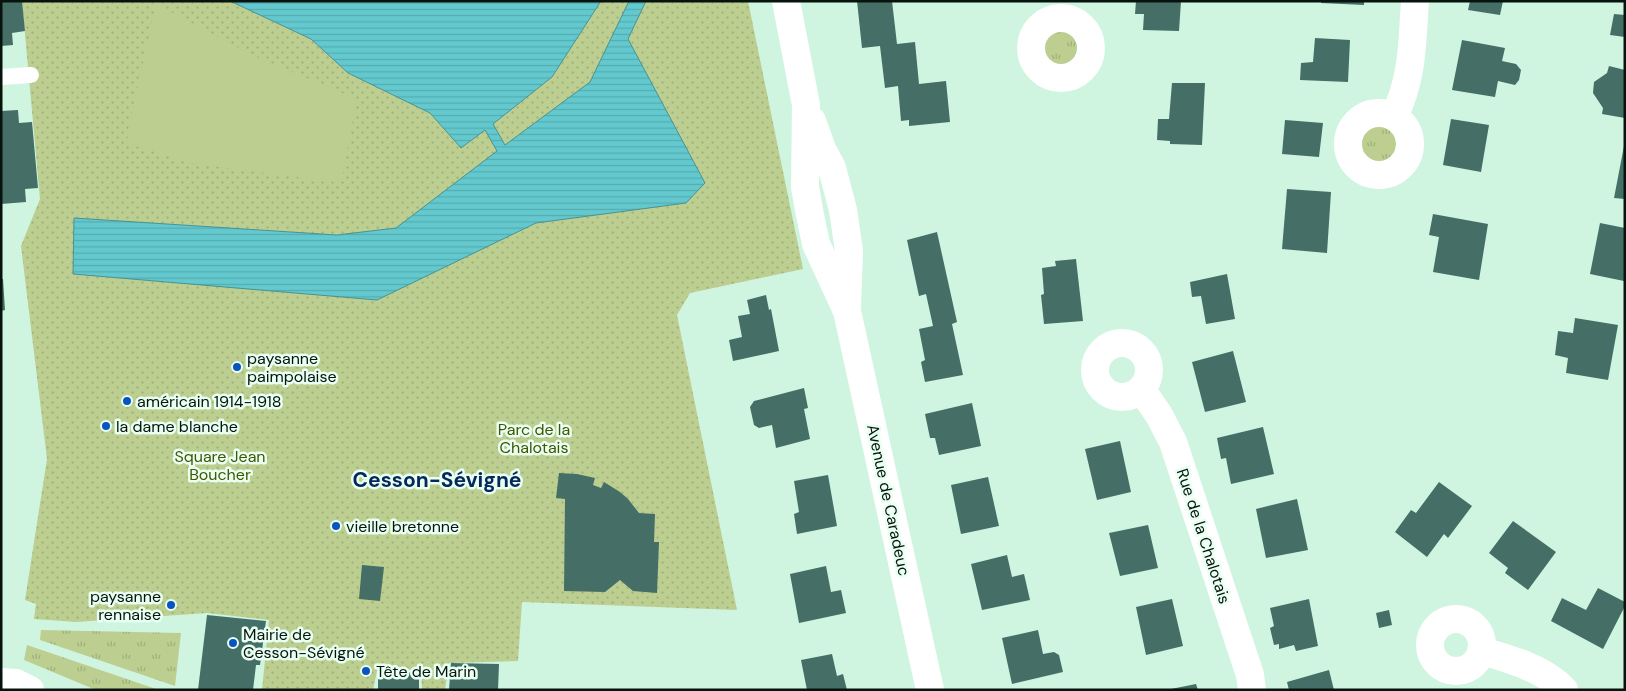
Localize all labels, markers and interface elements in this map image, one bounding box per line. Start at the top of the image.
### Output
place label: paysanne paimpolaise [247,348,337,387]
marker: paysanne paimpolaise [231,361,243,373]
place label: américain 1914-1918 [137,391,282,412]
marker: américain 1914-1918 [121,395,133,407]
place label: la dame blanche [116,416,238,437]
park label: Parc de la Chalotais [498,419,570,458]
marker: la dame blanche [100,420,112,432]
street label: Avenue de Caradeuc [862,422,915,578]
park label: Square Jean Boucher [174,446,266,485]
district label: Cesson-Sévigné [353,466,522,494]
street label: Rue de la Chalotais [1172,466,1235,606]
place label: vieille bretonne [346,516,459,537]
marker: vieille bretonne [330,520,342,532]
place label: paysanne rennaise [90,586,161,625]
marker: paysanne rennaise [165,599,177,611]
place label: Mairie de Cesson-Sévigné [243,624,364,663]
marker: Mairie de Cesson-Sévigné [227,637,239,649]
place label: Tête de Marin [376,661,476,682]
marker: Tête de Marin [360,665,372,677]

